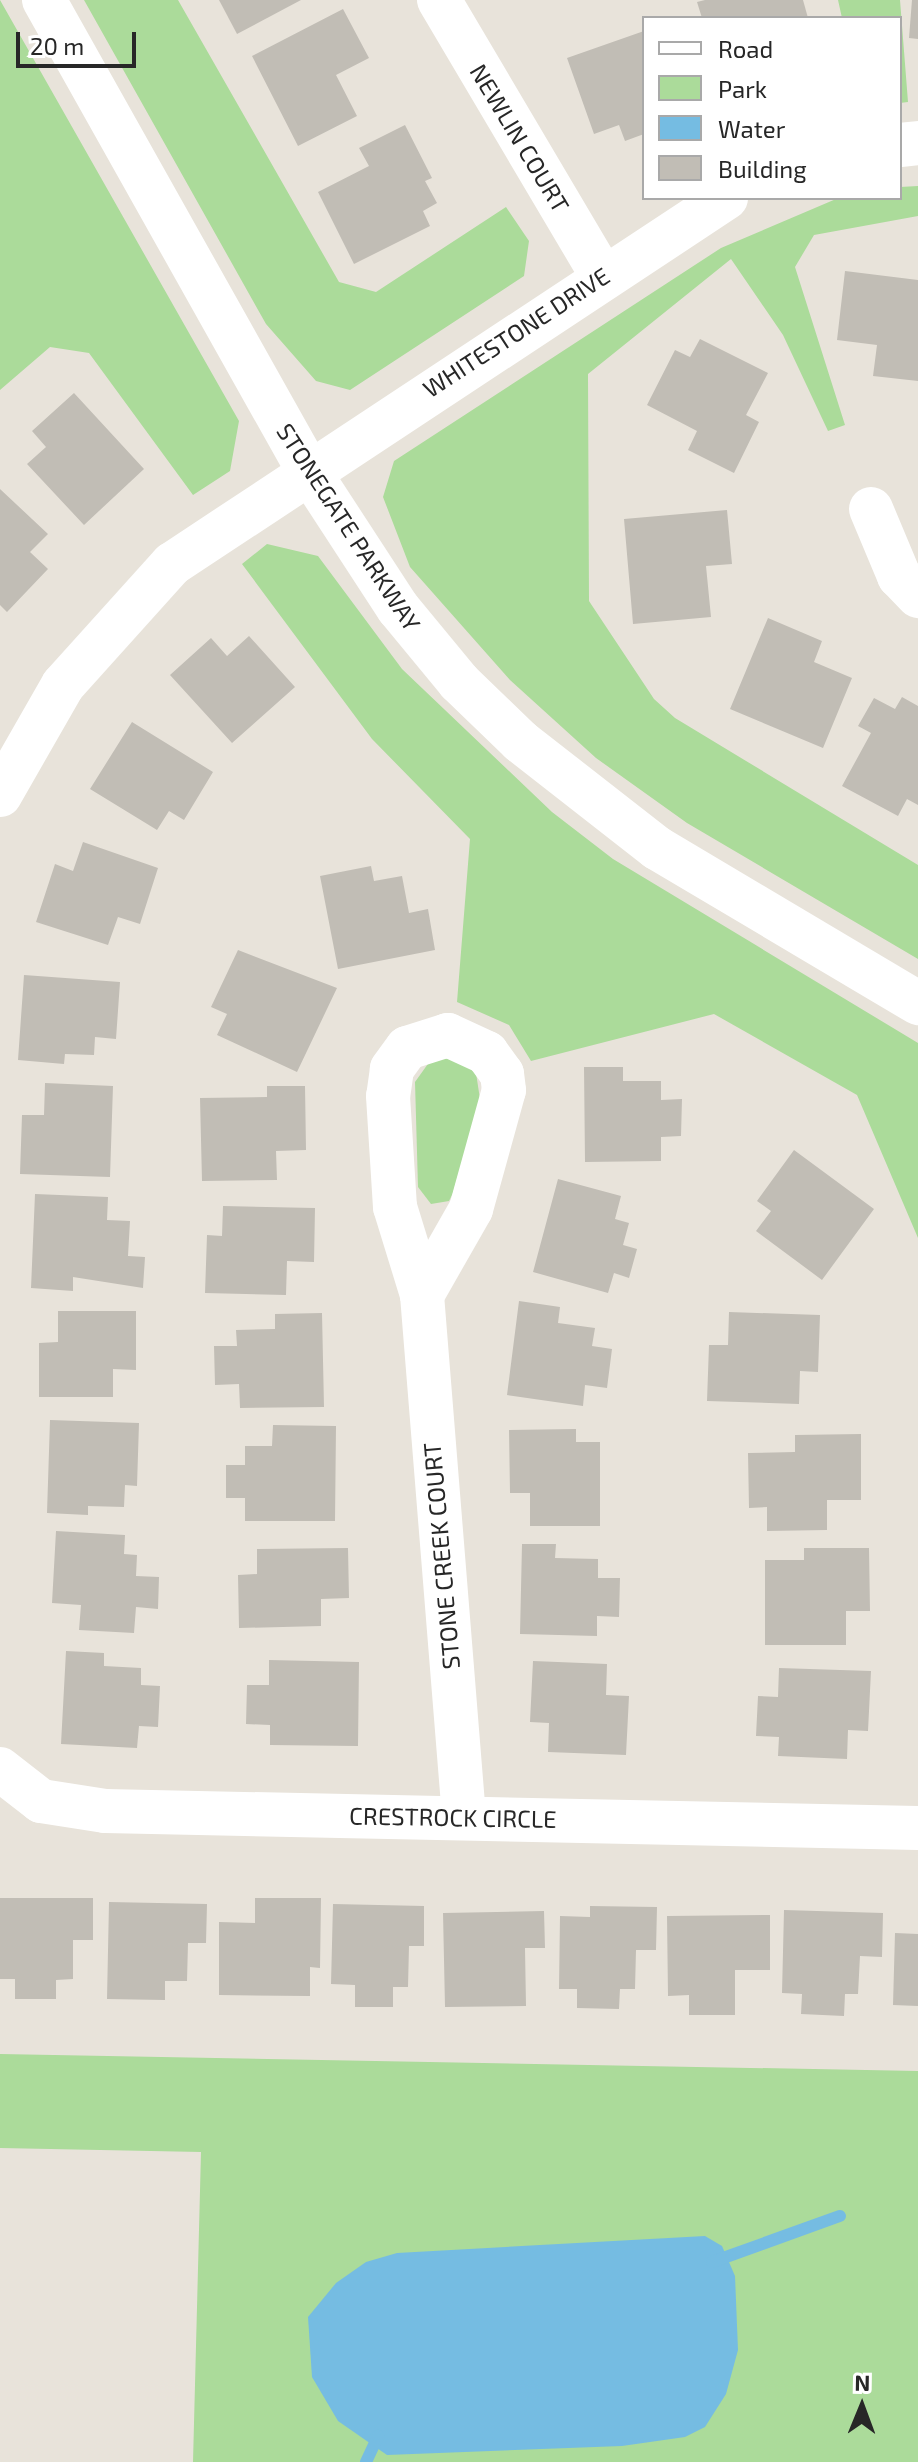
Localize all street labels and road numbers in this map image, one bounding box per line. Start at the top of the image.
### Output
street label: NEWLIN COURT [464,59,576,217]
street label: WHITESTONE DRIVE [417,261,615,403]
street label: STONEGATE PARKWAY [271,418,427,636]
street label: STONE CREEK COURT [417,1441,465,1671]
street label: CRESTROCK CIRCLE [349,1801,557,1833]

